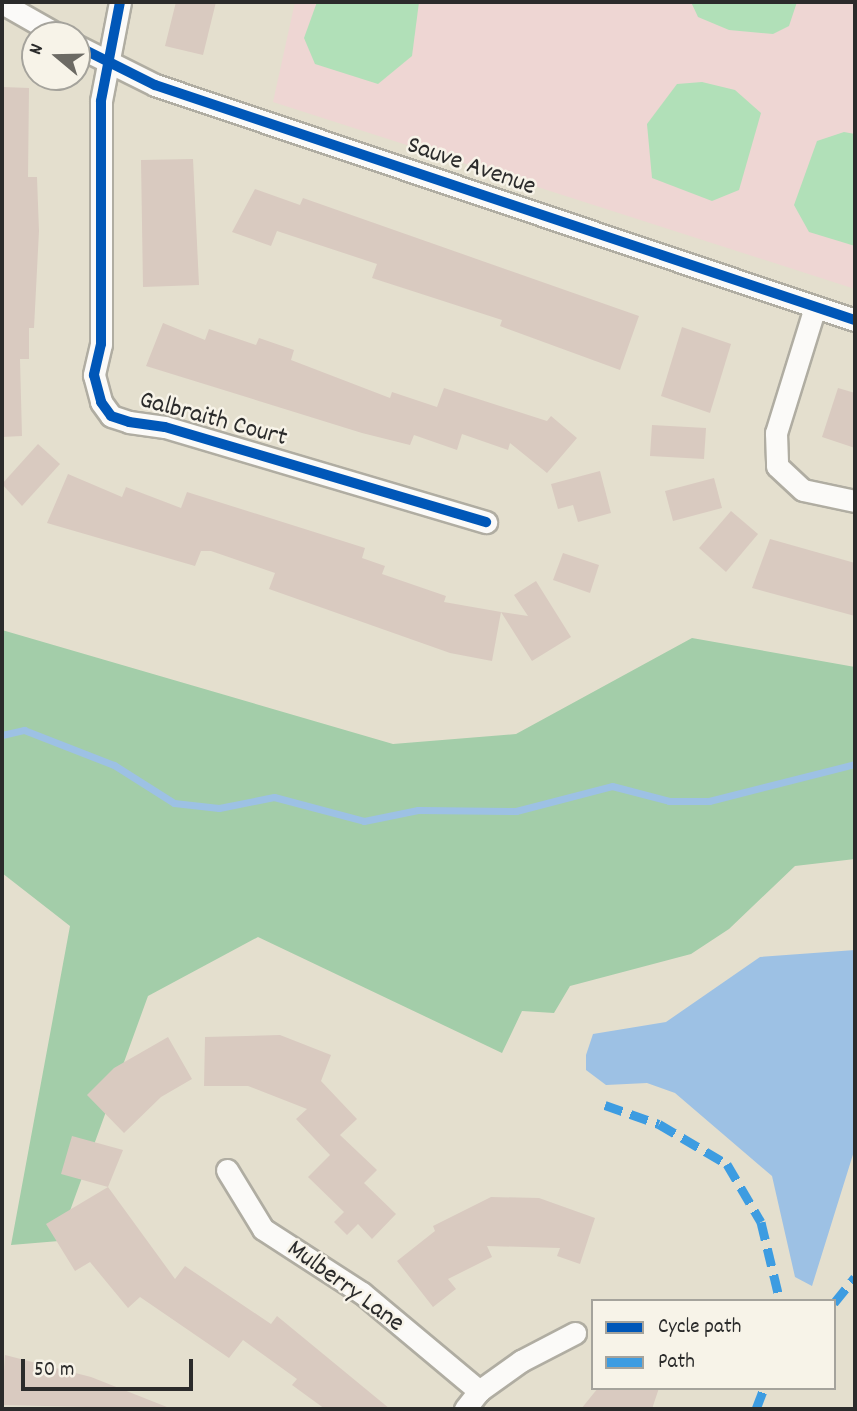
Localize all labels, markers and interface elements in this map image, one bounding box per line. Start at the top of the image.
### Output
north arrow [21,21,91,91]
text: N [23,41,52,58]
street label: Sauve Avenue [402,130,540,204]
street label: Galbraith Court [136,385,290,455]
street label: Mulberry Lane [280,1234,410,1340]
legend [591,1299,836,1390]
text: Cycle path [658,1313,741,1343]
scale bar [24,1344,196,1388]
text: Path [658,1348,695,1378]
text: 50 m [34,1356,74,1386]

